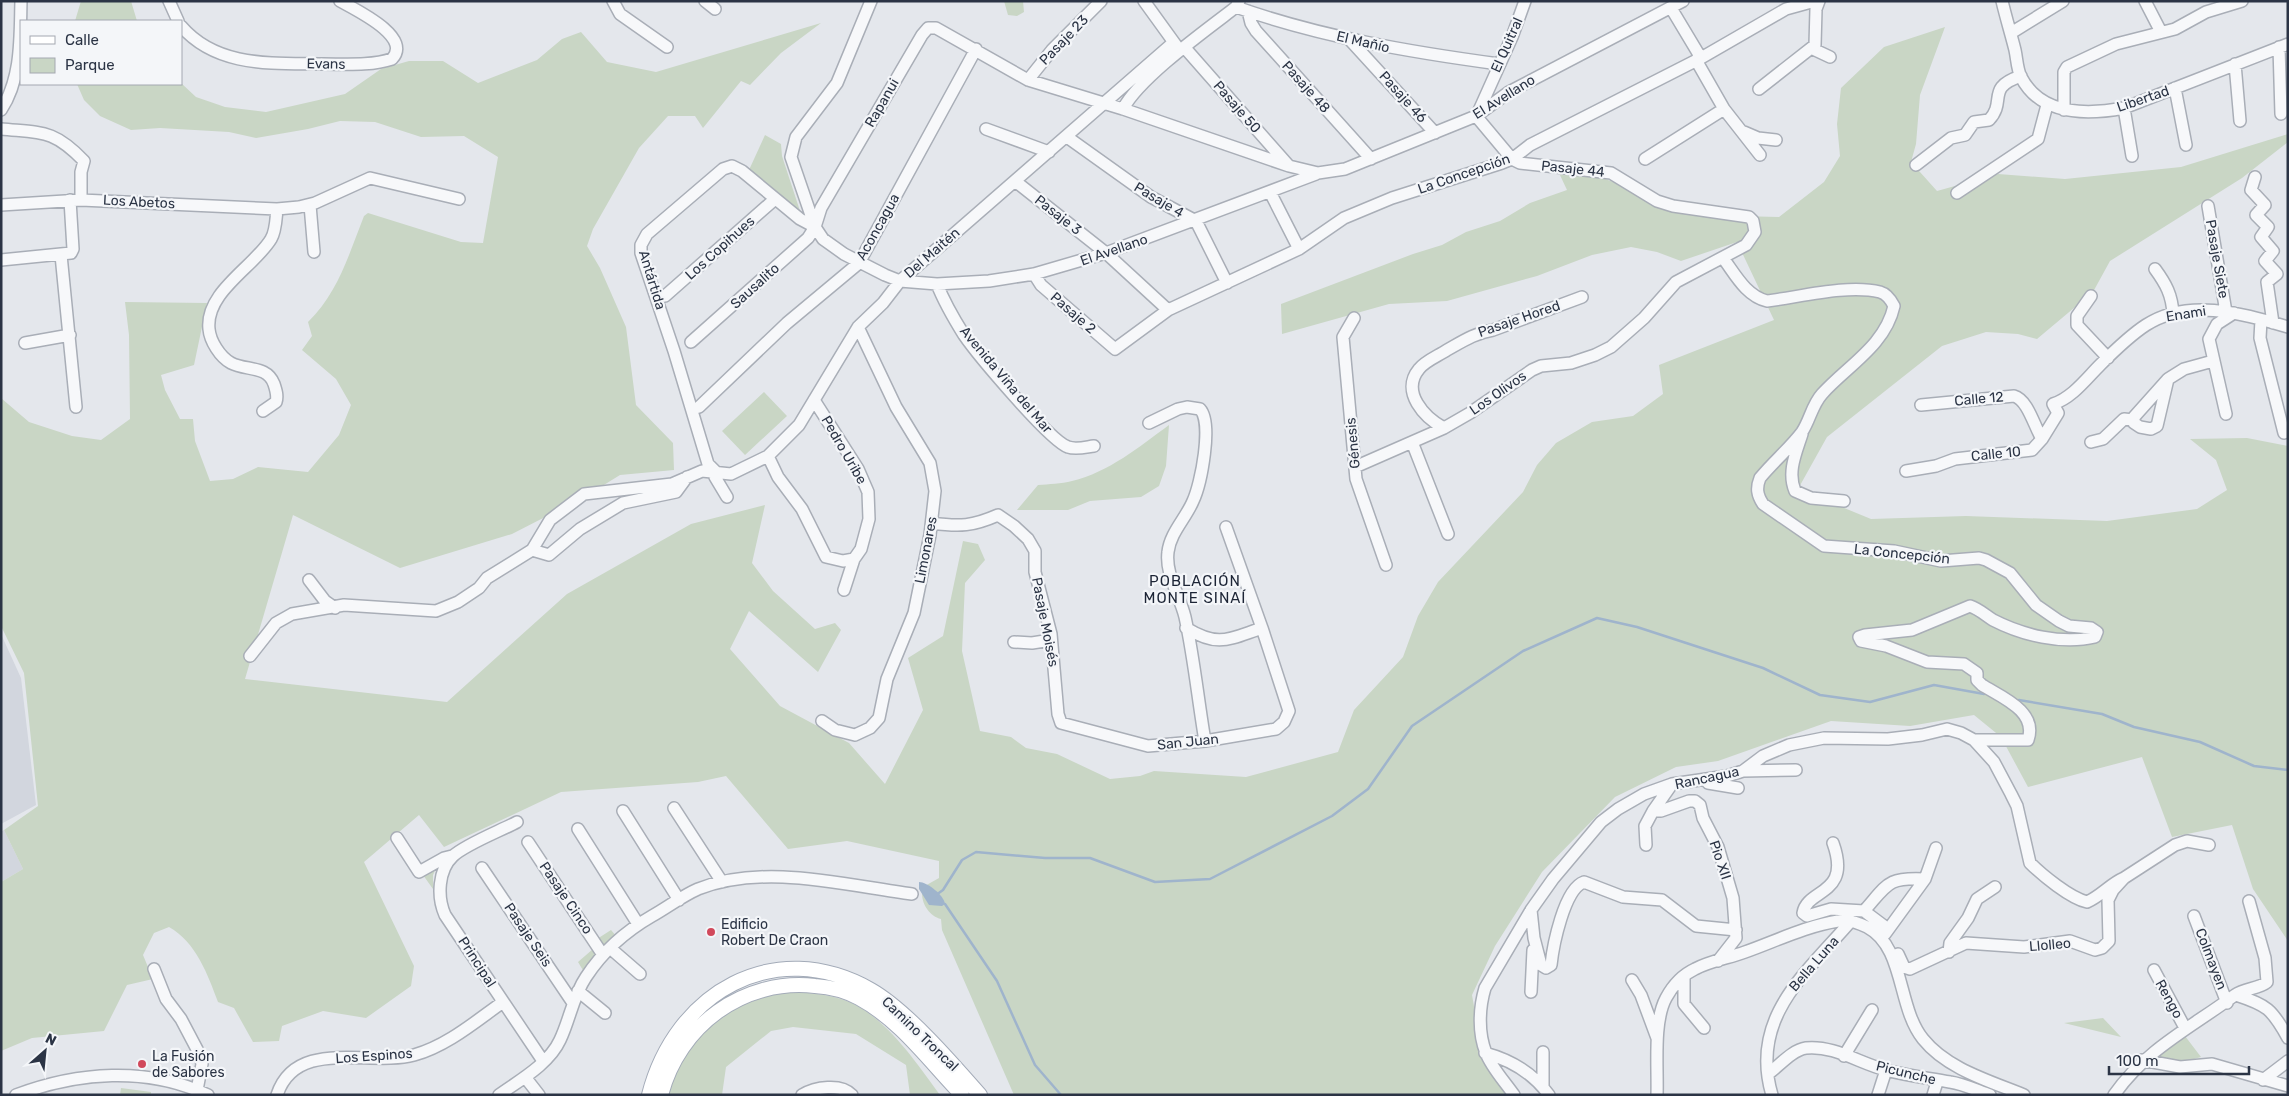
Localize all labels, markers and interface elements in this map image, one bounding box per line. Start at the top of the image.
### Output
street label: Pasaje 23 [1036,11,1092,69]
street label: El Quitral [1487,15,1527,75]
legend [20,20,182,85]
street label: El Mañío [1335,28,1391,56]
text: Calle [65,31,99,49]
street label: Evans [306,55,346,73]
text: Parque [65,56,115,74]
street label: Pasaje 48 [1278,58,1334,117]
street label: Pasaje 46 [1375,68,1431,126]
street label: El Avellano [1470,71,1538,123]
street label: Rapanui [861,76,903,130]
street label: Pasaje 50 [1210,77,1264,137]
street label: Libertad [2115,82,2171,116]
street label: La Concepción [1416,150,1512,198]
street label: Pasaje 44 [1540,157,1606,181]
street label: Pasaje 4 [1131,179,1187,222]
street label: Aconcagua [853,191,903,263]
street label: Pasaje 3 [1031,191,1085,239]
street label: Los Abetos [103,192,175,212]
street label: Los Copihues [682,212,758,284]
street label: Pasaje Siete [2202,218,2232,300]
street label: Del Maitén [901,224,963,282]
street label: El Avellano [1078,231,1150,269]
street label: Antártida [635,248,669,312]
street label: Sausalito [727,260,783,312]
street label: Pasaje 2 [1047,289,1099,337]
street label: Pasaje Hored [1476,297,1562,341]
street label: Enami [2165,302,2207,326]
street label: Avenida Viña del Mar [956,323,1056,438]
street label: Los Olivos [1466,367,1530,419]
street label: Calle 12 [1954,388,2004,410]
street label: Pedro Uribe [818,413,871,487]
street label: Génesis [1342,417,1364,469]
street label: Calle 10 [1970,443,2022,465]
street label: Limonares [911,515,941,585]
street label: La Concepción [1853,541,1951,567]
district label: POBLACIÓN MONTE SINAÍ [1144,572,1246,607]
street label: Pasaje Moisés [1028,576,1062,668]
street label: San Juan [1156,730,1220,754]
street label: Rancagua [1673,763,1741,793]
street label: Pio XII [1705,838,1735,882]
street label: Pasaje Cinco [536,859,596,937]
street label: Pasaje Seis [500,900,556,970]
place label: Edificio Robert De Craon [721,916,828,949]
marker: Edificio Robert De Craon [705,926,717,938]
street label: Colmayen [2191,926,2231,992]
street label: Bella Luna [1785,933,1843,995]
street label: Principal [454,934,500,990]
street label: Llolleo [2028,935,2072,955]
street label: Rengo [2151,977,2187,1021]
street label: Camino Troncal [878,993,962,1075]
north arrow [20,1026,70,1076]
text: N [42,1030,59,1050]
scale bar [2109,1044,2249,1076]
street label: Los Espinos [335,1045,413,1067]
place label: La Fusión de Sabores [152,1048,225,1081]
text: 100 m [2116,1052,2158,1070]
street label: Picunche [1874,1057,1938,1089]
marker: La Fusión de Sabores [136,1058,148,1070]

